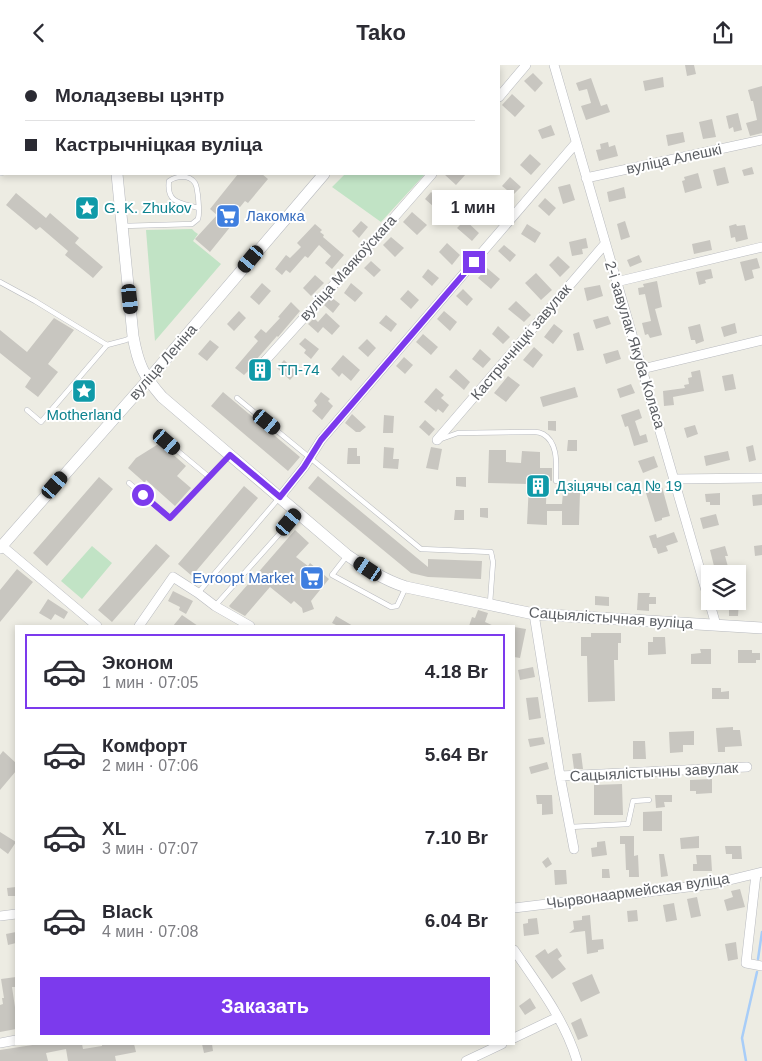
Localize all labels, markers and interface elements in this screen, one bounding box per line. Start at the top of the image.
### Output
icon: back [25,19,53,47]
icon: share [709,19,737,47]
text: Tako [356,20,406,45]
text: Моладзевы цэнтр [55,85,224,106]
text: Кастрычніцкая вуліца [55,134,262,155]
street label: вуліца Алешкі [625,140,723,177]
callout: 1 мин [433,189,515,225]
place icon: G. K. Zhukov [74,195,100,221]
place label: G. K. Zhukov [104,199,192,216]
text: 1 мин [451,199,495,216]
supermarket icon: Лакомка [215,203,241,229]
place label: Лакомка [246,207,305,224]
street label: вуліца Маякоўскага [296,211,400,324]
car [235,243,266,275]
route end [463,251,485,273]
street label: 2-і завулак Якуба Коласа [602,259,669,431]
street label: Кастрычніцкі завулак [467,280,574,403]
car [120,283,139,315]
street label: вуліца Леніна [125,320,200,403]
building icon: ТП-74 [247,357,273,383]
place label: ТП-74 [278,361,320,378]
place icon: Motherland [71,378,97,404]
place label: Motherland [46,406,122,423]
car [250,407,283,437]
car [150,426,183,458]
car [39,469,70,501]
building icon: Дзіцячы сад № 19 [525,473,551,499]
place label: Дзіцячы сад № 19 [556,477,682,494]
route start [132,484,154,506]
car [273,506,304,538]
car [351,554,384,584]
supermarket icon: Evroopt Market [299,565,325,591]
map controls [701,565,746,610]
button: layers [701,565,746,610]
place label: Evroopt Market [192,569,295,586]
street label: Сацыялістычная вуліца [528,603,694,632]
icon: car [42,649,87,694]
text: Эконом [102,652,173,673]
text: 4.18 Br [425,661,488,682]
text: 1 мин · 07:05 [102,674,198,691]
icon: car [42,732,87,777]
text: Комфорт [102,735,187,756]
text: 5.64 Br [425,744,488,765]
text: 2 мин · 07:06 [102,757,198,774]
street label: Сацыялістычны завулак [569,759,739,784]
icon: car [42,815,87,860]
text: XL [102,818,126,839]
text: 7.10 Br [425,827,488,848]
text: 3 мин · 07:07 [102,840,198,857]
street label: Чырвонаармейская вуліца [545,869,731,912]
icon: car [42,898,87,943]
text: Black [102,901,153,922]
text: 6.04 Br [425,910,488,931]
text: 4 мин · 07:08 [102,923,198,940]
button: Заказать [40,977,490,1035]

